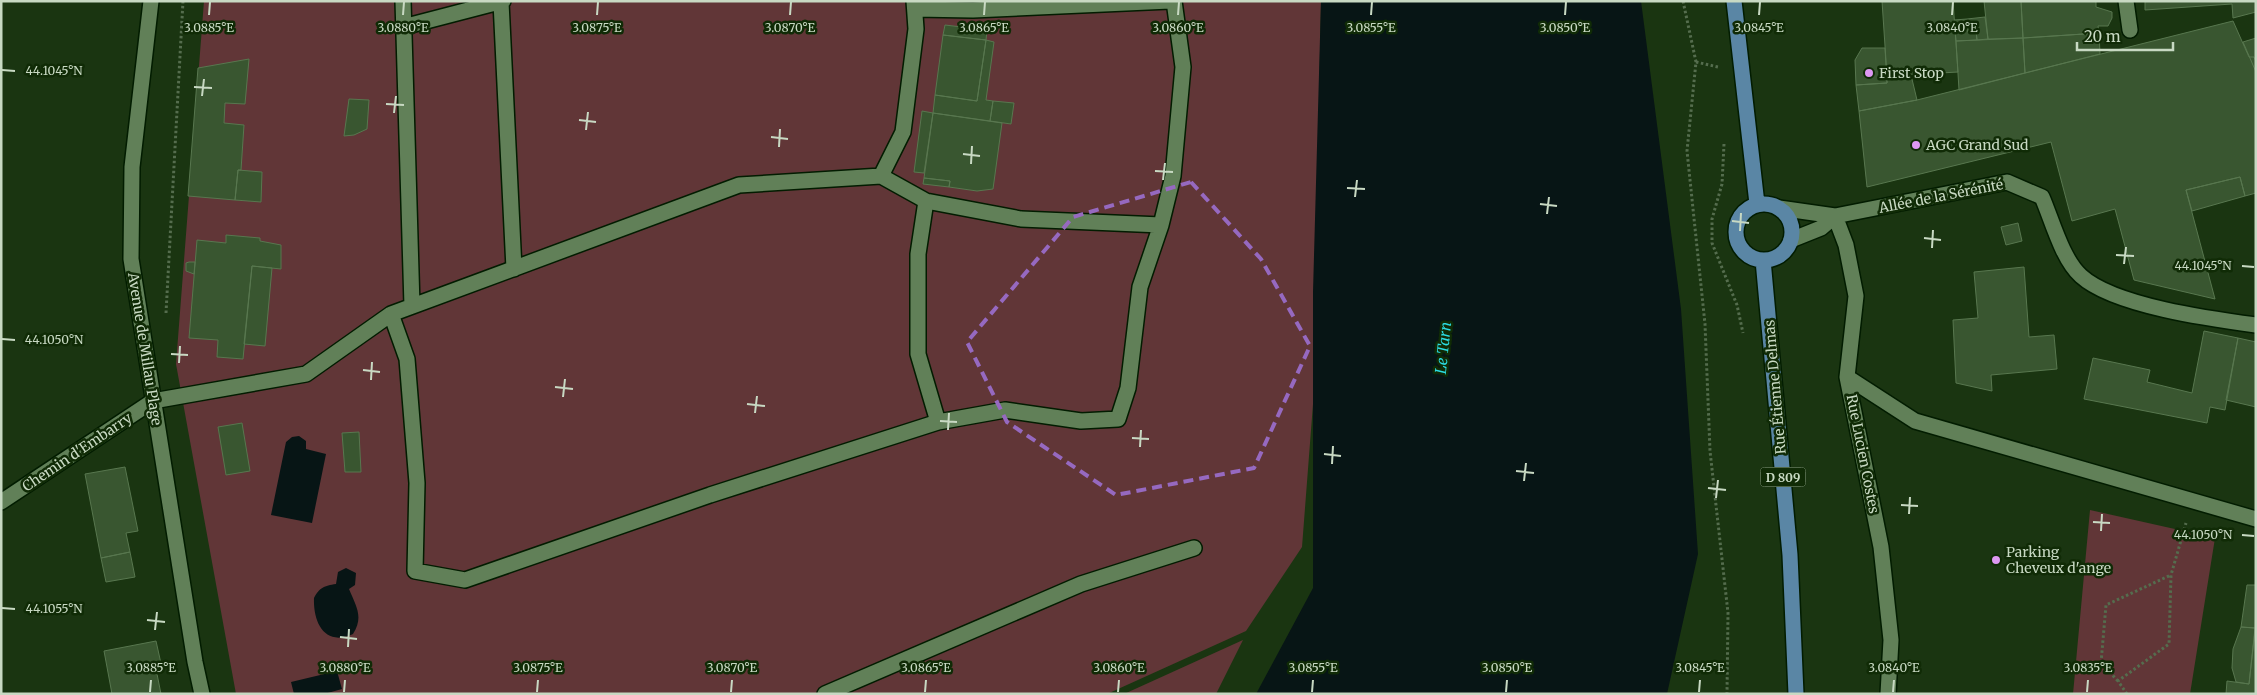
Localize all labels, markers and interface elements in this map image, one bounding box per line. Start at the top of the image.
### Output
text: 3.0885°E [184,20,234,35]
text: 3.0880°E [377,20,429,35]
text: 3.0875°E [572,20,622,35]
text: 3.0870°E [765,20,816,35]
text: 3.0865°E [959,20,1009,35]
text: 3.0860°E [1152,20,1204,35]
text: 3.0855°E [1346,20,1396,35]
text: 3.0850°E [1540,20,1591,35]
text: 3.0845°E [1734,20,1784,35]
text: 3.0840°E [1926,20,1978,35]
scale bar [2077,20,2173,52]
text: 20 m [2084,27,2121,46]
text: 44.1045°N [25,63,83,78]
place label: First Stop [1879,64,1944,82]
marker: First Stop [1863,67,1875,79]
place label: AGC Grand Sud [1925,136,2029,154]
marker: AGC Grand Sud [1910,139,1922,151]
street label: Allée de la Sérénité [1876,175,2005,217]
text: 44.1045°N [2174,258,2232,273]
street label: Avenue de Millau Plage [124,270,166,427]
street label: Rue Étienne Delmas [1760,319,1790,455]
water label: Le Tarn [1431,321,1455,375]
text: 44.1050°N [25,332,84,347]
street label: Rue Lucien Costes [1843,393,1883,515]
street label: Chemin d'Embarry [19,408,136,495]
road number: D 809 [1760,468,1806,487]
text: 44.1050°N [2174,527,2233,542]
place label: Parking Cheveux d'ange [2006,543,2111,577]
marker: Parking Cheveux d'ange [1990,554,2002,566]
text: 44.1055°N [25,601,83,616]
text: 3.0885°E [126,660,176,675]
text: 3.0880°E [319,660,371,675]
text: 3.0875°E [513,660,563,675]
text: 3.0870°E [707,660,758,675]
text: 3.0865°E [901,660,951,675]
text: 3.0860°E [1093,660,1145,675]
text: 3.0855°E [1288,660,1338,675]
text: 3.0850°E [1482,660,1533,675]
text: 3.0845°E [1675,660,1725,675]
text: 3.0840°E [1868,660,1920,675]
text: 3.0835°E [2064,660,2113,675]

